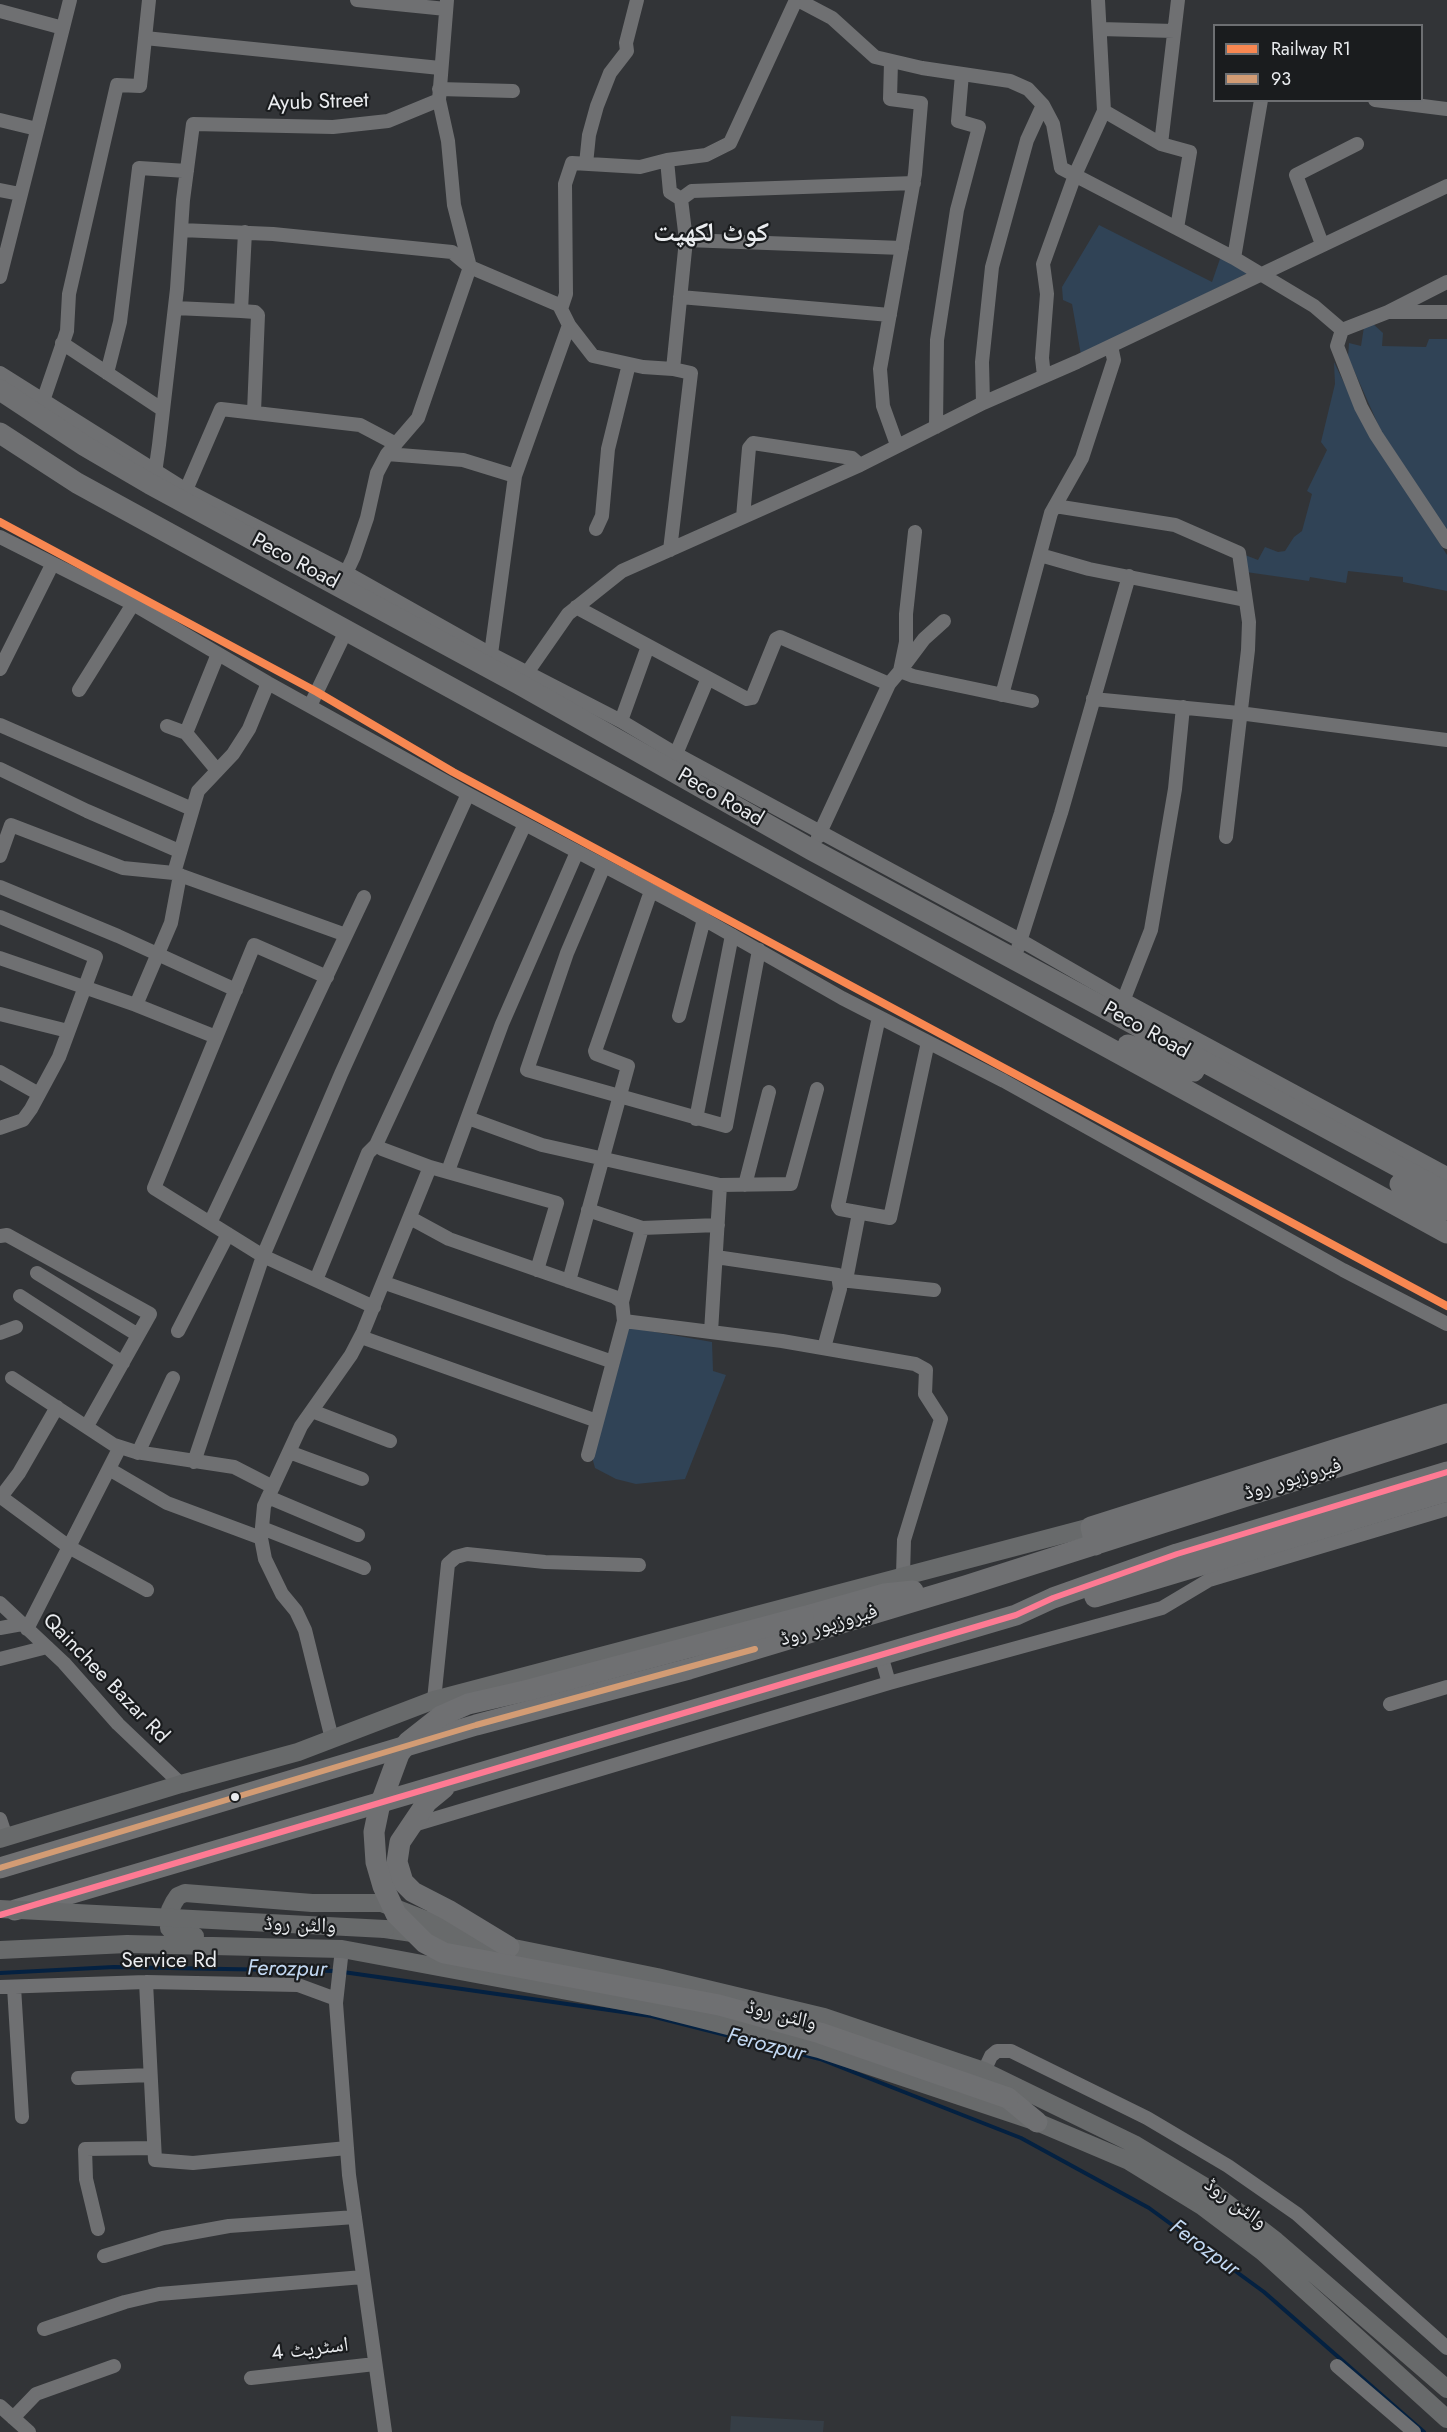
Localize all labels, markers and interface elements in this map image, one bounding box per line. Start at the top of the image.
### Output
legend [1213,24,1423,102]
text: Railway R1 [1271,36,1351,62]
text: 93 [1271,66,1291,92]
street label: Ayub Street [267,89,369,117]
district label: کوٹ لکھپت [653,218,769,250]
street label: Peco Road [247,529,343,595]
street label: Peco Road [673,763,767,833]
street label: Peco Road [1098,997,1194,1065]
street label: فیروزپور روڈ [1241,1453,1345,1507]
street label: فیروزپور روڈ [777,1599,881,1653]
street label: Qainchee Bazar Rd [37,1609,173,1749]
unlabelled marker [229,1791,241,1803]
street label: والٹن روڈ [264,1912,336,1940]
street label: Service Rd [121,1949,217,1975]
water label: Ferozpur [247,1956,327,1984]
street label: والٹن روڈ [743,1995,819,2037]
water label: Ferozpur [724,2024,808,2068]
street label: والٹن روڈ [1198,2173,1272,2235]
water label: Ferozpur [1164,2215,1244,2283]
street label: اسٹریٹ 4 [270,2333,350,2367]

